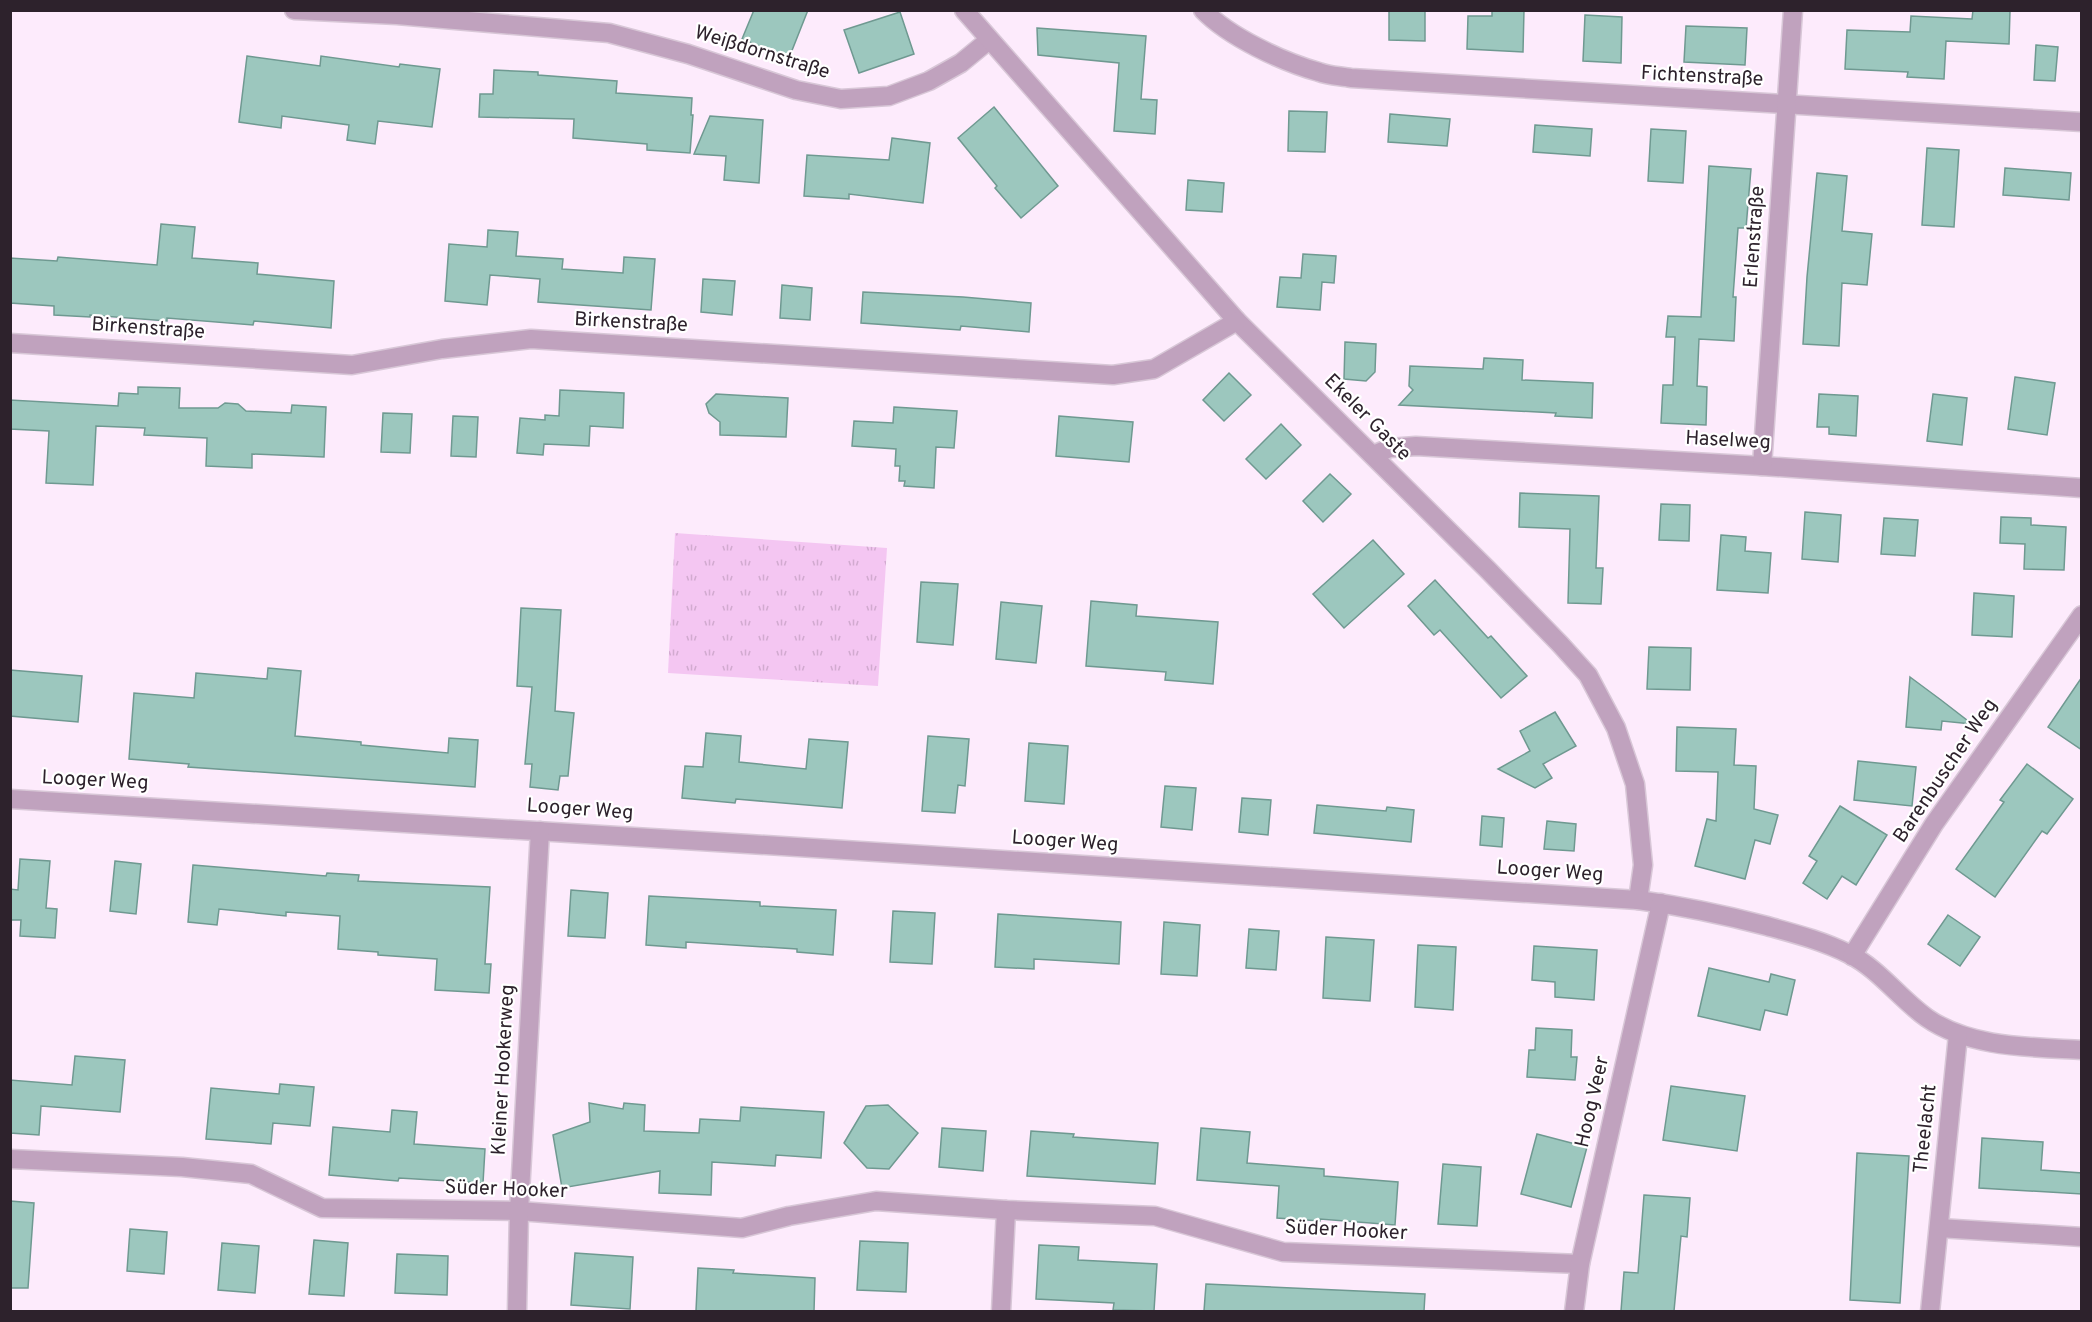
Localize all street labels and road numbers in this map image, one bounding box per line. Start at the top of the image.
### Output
street label: Weißdornstraße [691,20,833,86]
street label: Fichtenstraße [1640,61,1764,93]
street label: Erlenstraße [1738,185,1772,289]
street label: Birkenstraße [574,307,688,339]
street label: Birkenstraße [90,312,206,346]
street label: Ekeler Gaste [1318,369,1416,467]
street label: Haselweg [1685,426,1771,456]
street label: Barenbuscher Weg [1888,694,2004,848]
street label: Looger Weg [41,765,149,797]
street label: Looger Weg [526,793,634,827]
street label: Looger Weg [1011,825,1119,859]
street label: Looger Weg [1496,855,1604,889]
street label: Kleiner Hookerweg [487,984,521,1156]
street label: Hoog Veer [1570,1053,1616,1150]
street label: Theelacht [1908,1083,1944,1175]
street label: Süder Hooker [444,1175,568,1205]
street label: Süder Hooker [1284,1215,1408,1247]

